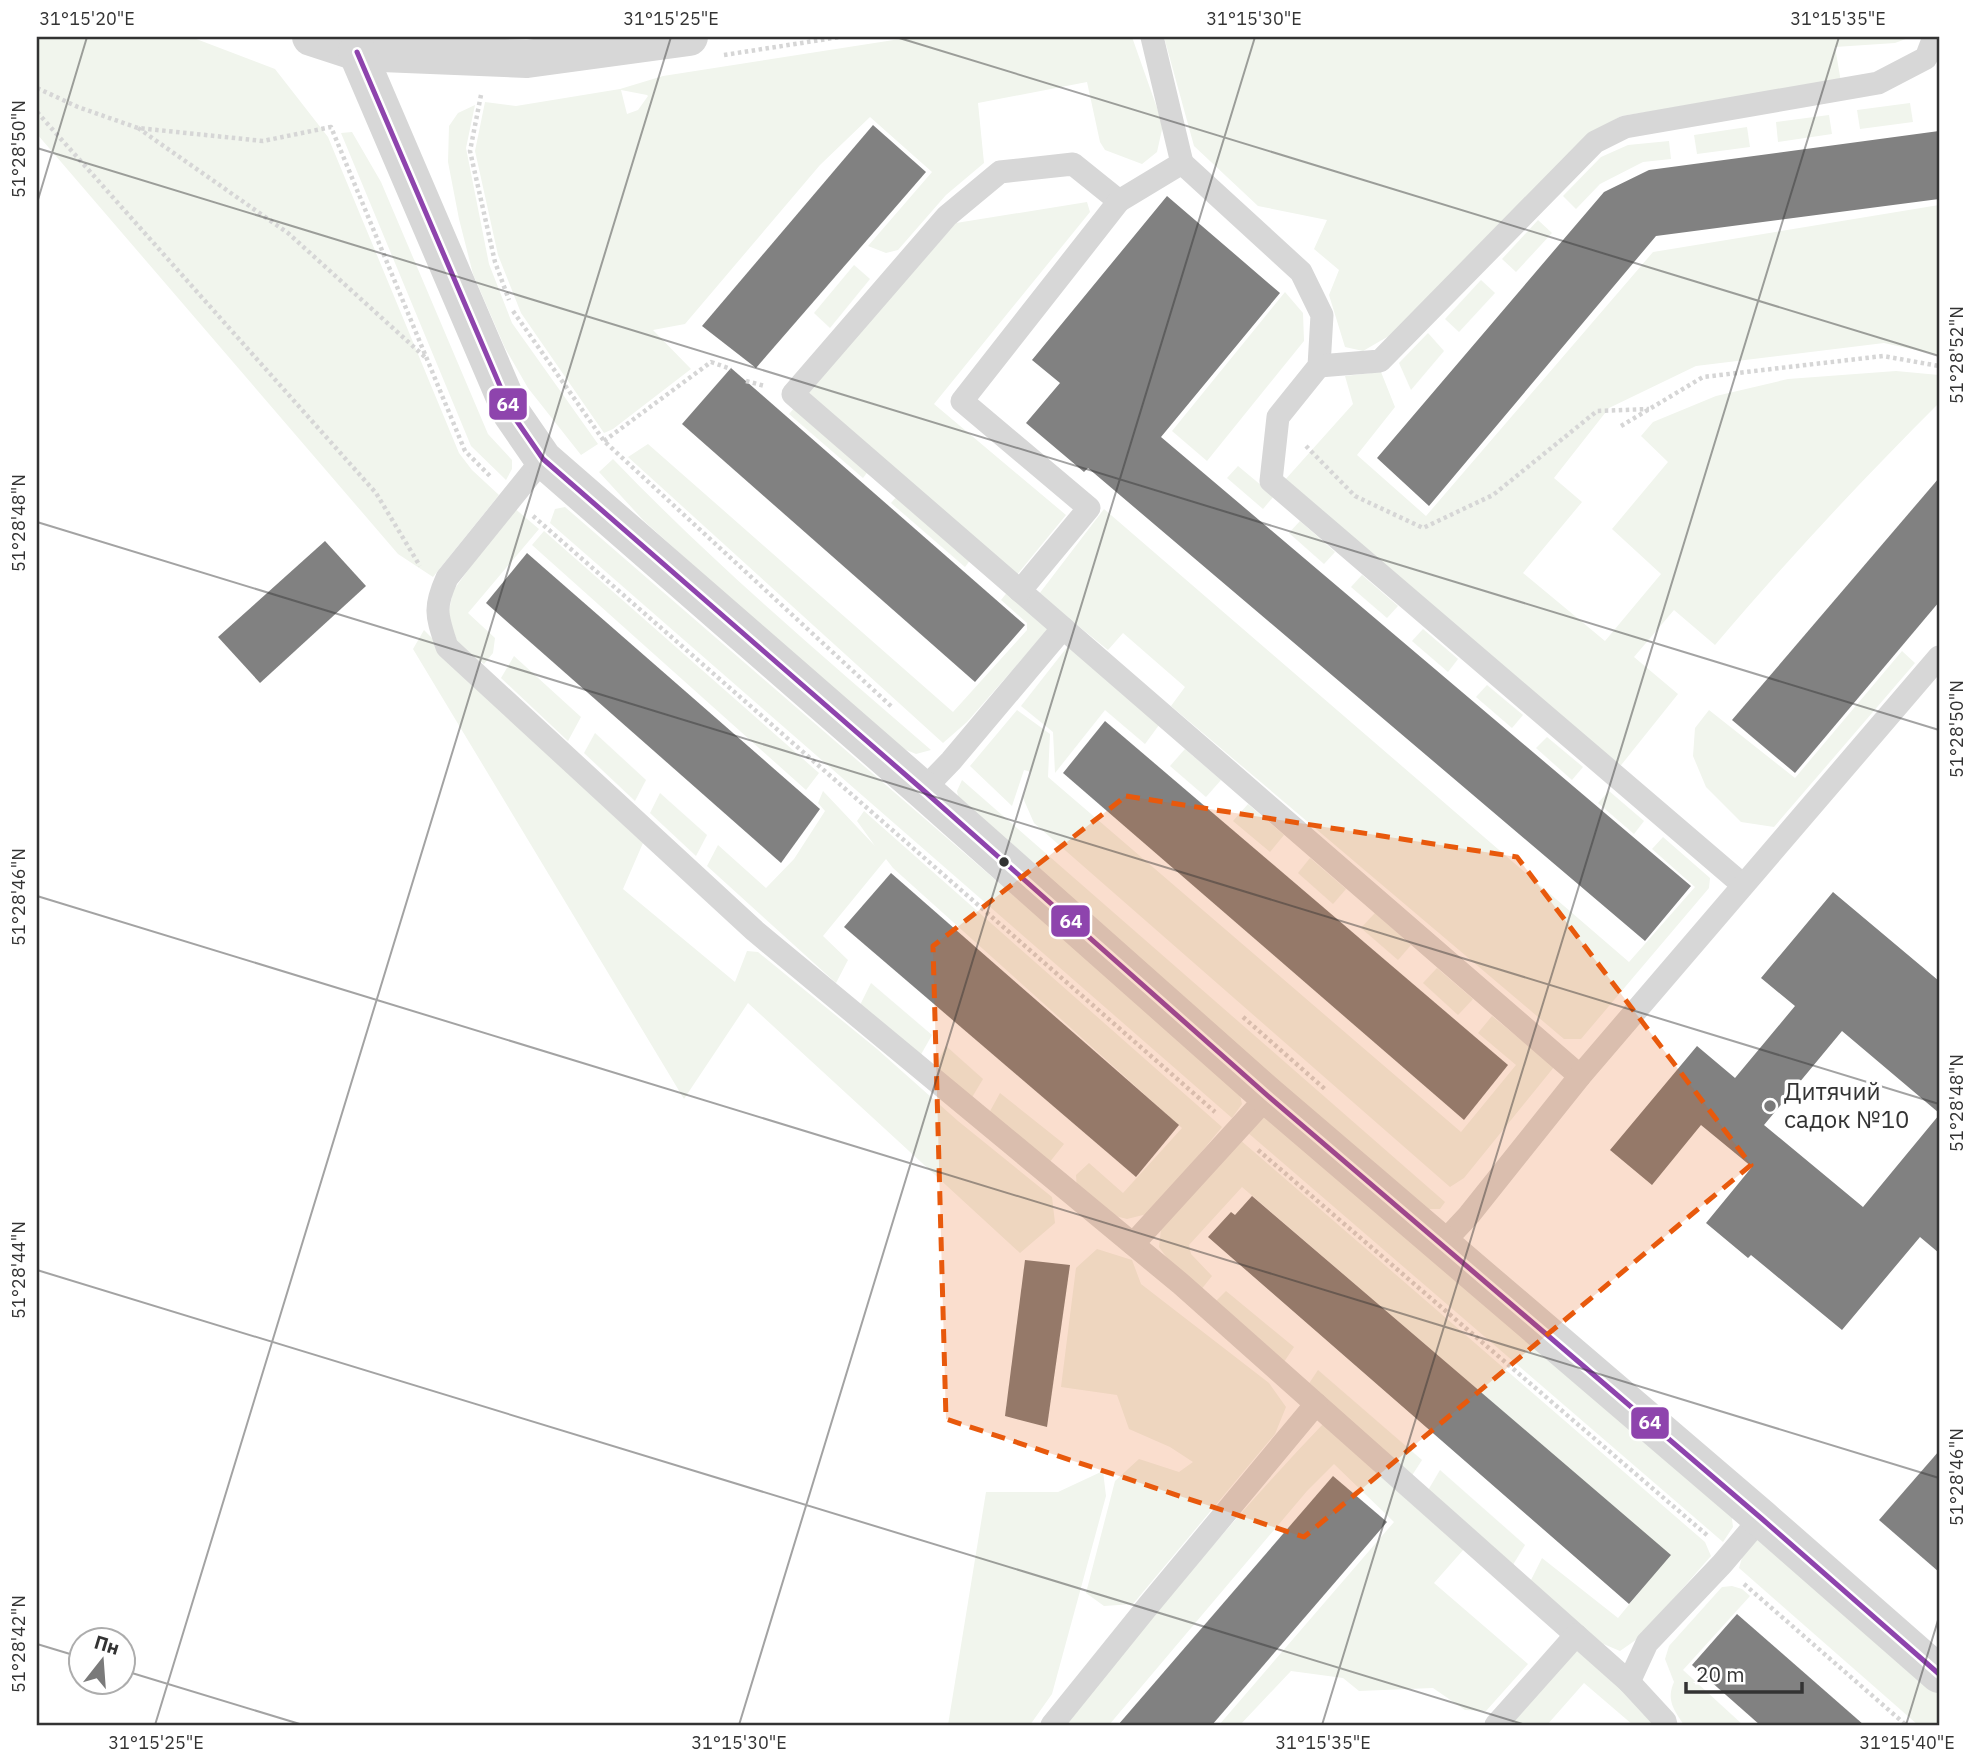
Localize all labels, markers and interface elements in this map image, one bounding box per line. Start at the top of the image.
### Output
text: 31°15'20"E [39,7,135,30]
text: 31°15'25"E [623,7,719,30]
text: 31°15'30"E [1206,7,1302,30]
text: 31°15'35"E [1790,7,1886,30]
text: 51°28'50"N [7,100,30,198]
text: 51°28'52"N [1945,306,1968,404]
line badge: 64 [488,387,528,421]
text: 64 [497,392,519,416]
text: 51°28'48"N [7,474,30,572]
text: 51°28'50"N [1945,680,1968,778]
text: 51°28'46"N [7,848,30,946]
unlabelled marker [997,855,1011,869]
line badge: 64 [1050,904,1091,938]
text: 64 [1060,909,1082,933]
text: 51°28'48"N [1945,1054,1968,1152]
place label: Дитячий садок №10 [1784,1075,1910,1135]
marker: Дитячий садок №10 [1762,1098,1778,1114]
text: 51°28'44"N [7,1221,30,1319]
line badge: 64 [1630,1406,1670,1440]
text: 64 [1639,1410,1661,1434]
text: 51°28'46"N [1945,1428,1968,1526]
text: 51°28'42"N [7,1595,30,1693]
north arrow [66,1626,136,1696]
text: Пн [91,1630,122,1660]
scale bar [1686,1650,1801,1694]
text: 20 m [1696,1660,1745,1688]
text: 31°15'25"E [108,1731,204,1754]
text: 31°15'30"E [691,1731,787,1754]
text: 31°15'35"E [1275,1731,1371,1754]
text: 31°15'40"E [1859,1731,1955,1754]

